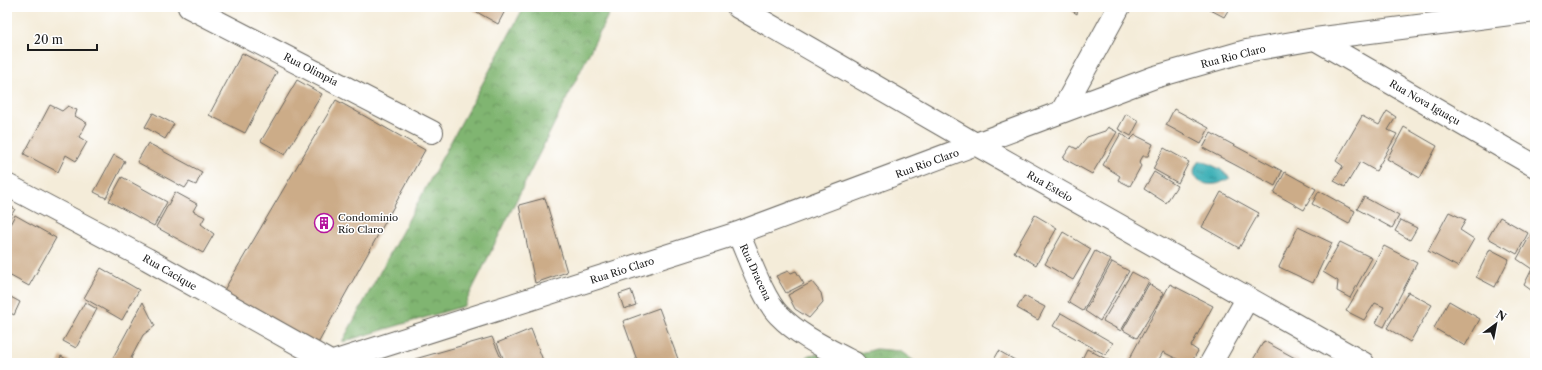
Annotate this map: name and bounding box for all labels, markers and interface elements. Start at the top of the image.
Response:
scale bar [28,26,97,52]
text: 20 m [34,32,63,47]
street label: Rua Rio Claro [1199,42,1267,71]
street label: Rua Olimpia [281,50,341,89]
street label: Rua Nova Iguaçu [1387,77,1463,128]
street label: Rua Rio Claro [894,146,961,181]
street label: Rua Esteio [1025,168,1075,205]
place label: Condomínio Río Claro [338,211,398,236]
building icon: Condomínio Río Claro [313,212,335,234]
street label: Rua Dracena [737,242,775,303]
street label: Rua Cacique [140,252,199,293]
street label: Rua Rio Claro [588,254,656,287]
north arrow [1476,304,1516,344]
text: N [1494,307,1509,324]

